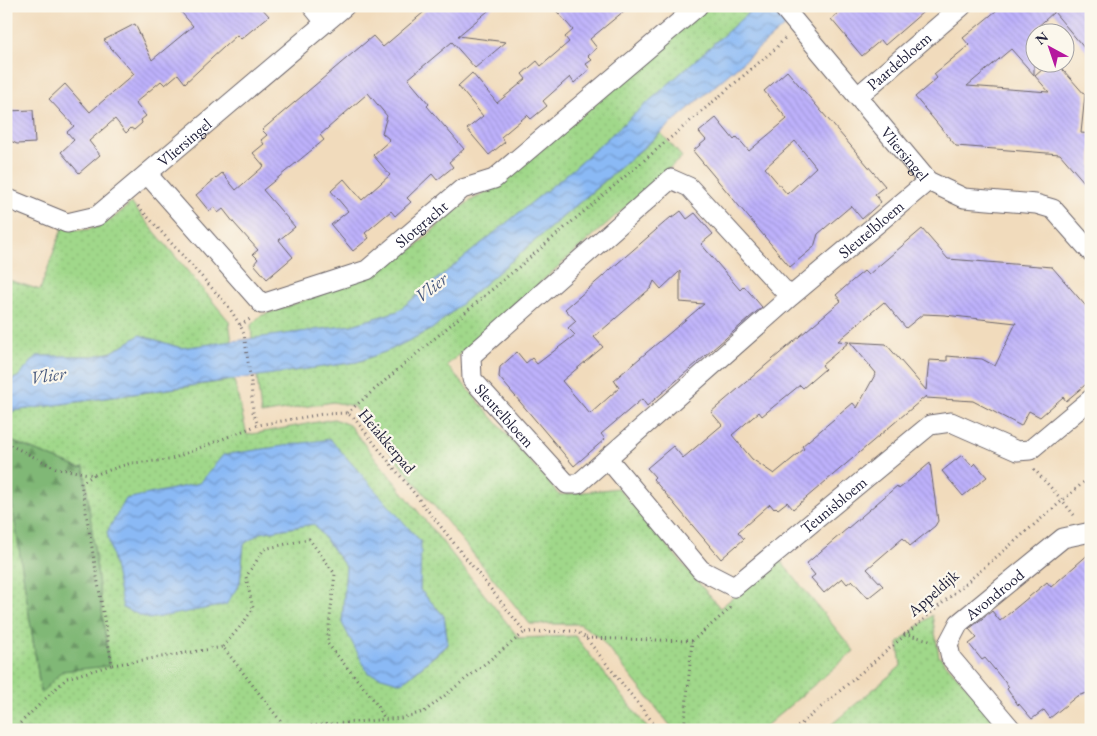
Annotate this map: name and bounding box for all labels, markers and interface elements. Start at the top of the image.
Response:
north arrow [1024,22,1074,72]
street label: Paardebloem [862,27,936,94]
text: N [1032,27,1052,49]
street label: Vliersingel [153,113,216,171]
street label: Vliersingel [876,122,934,185]
street label: Sleutelbloem [834,195,908,263]
street label: Slotgracht [390,196,452,252]
water label: Vlier [410,266,453,307]
water label: Vlier [29,361,68,389]
street label: Sleutelbloem [470,379,540,452]
street label: Heiakkerpad [354,404,421,479]
street label: Teunisbloem [796,471,871,538]
street label: Avondrood [960,563,1029,625]
street label: Appeldijk [902,565,963,622]

